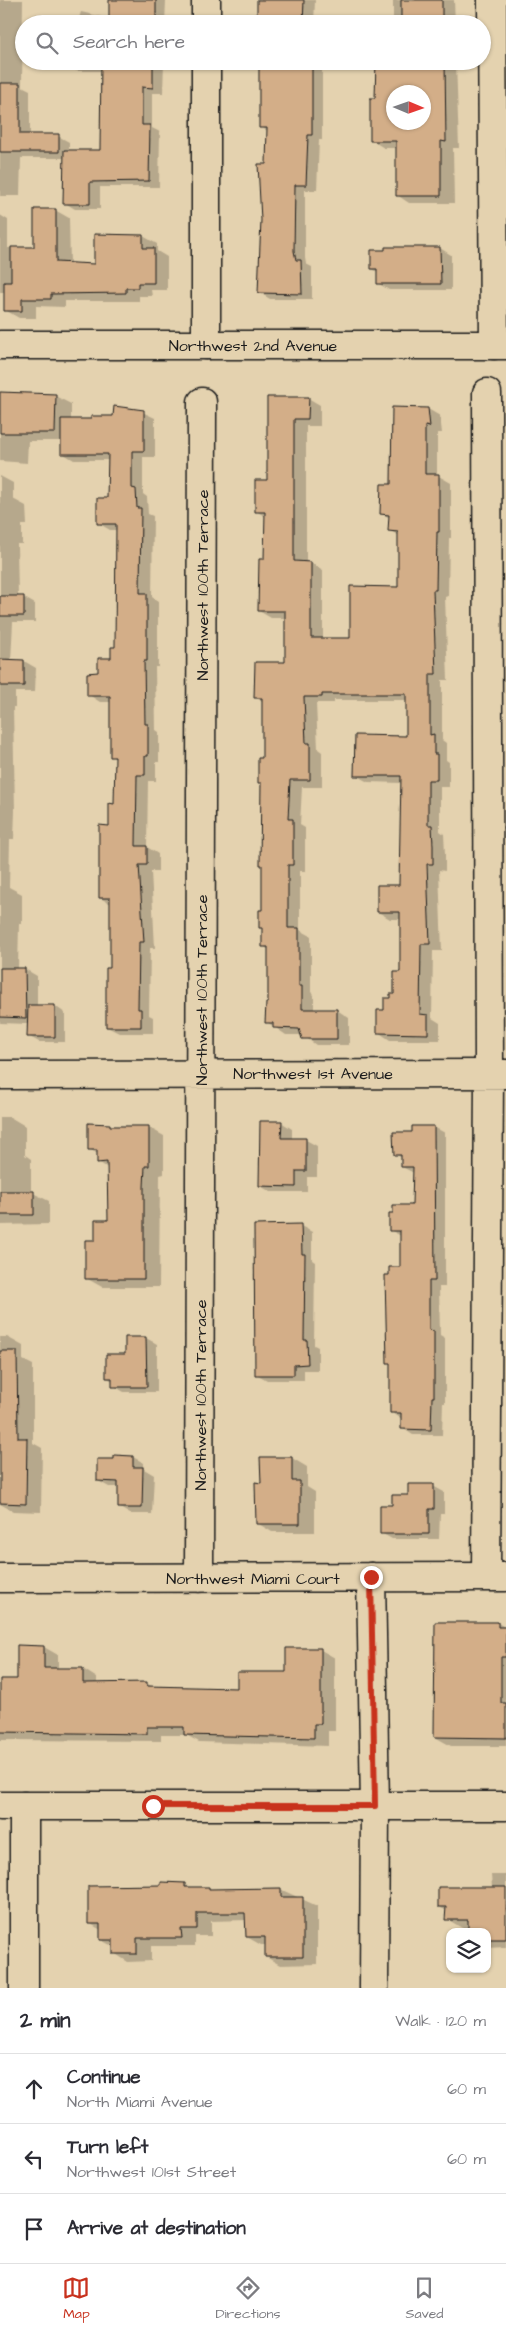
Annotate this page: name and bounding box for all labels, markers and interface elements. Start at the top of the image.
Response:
search box [15,15,491,70]
icon: search [33,29,61,57]
text: Search here [73,29,185,56]
north arrow [386,85,431,130]
street label: Northwest 2nd Avenue [169,335,338,357]
street label: Northwest 100th Terrace [192,489,214,680]
street label: Northwest 100th Terrace [191,894,213,1085]
street label: Northwest 1st Avenue [233,1063,393,1085]
street label: Northwest 100th Terrace [190,1299,212,1490]
route end [360,1566,383,1589]
street label: Northwest Miami Court [166,1568,340,1590]
route start [142,1795,165,1818]
map controls [446,1928,491,1973]
button: layers [446,1928,491,1973]
text: 2 min [20,2006,70,2035]
text: Walk · 120 m [395,2010,486,2032]
text: Continue [67,2064,141,2091]
icon: ahead [20,2075,48,2103]
text: 60 m [447,2078,486,2100]
text: North Miami Avenue [67,2091,213,2113]
text: Turn left [67,2134,148,2161]
icon: left [20,2145,48,2173]
text: 60 m [447,2148,486,2170]
text: Northwest 101st Street [67,2161,236,2183]
icon: arrive [20,2215,48,2243]
text: Arrive at destination [67,2215,246,2242]
tab: Map [62,2274,90,2324]
tab: Directions [215,2274,280,2324]
tab: Saved [405,2274,444,2324]

